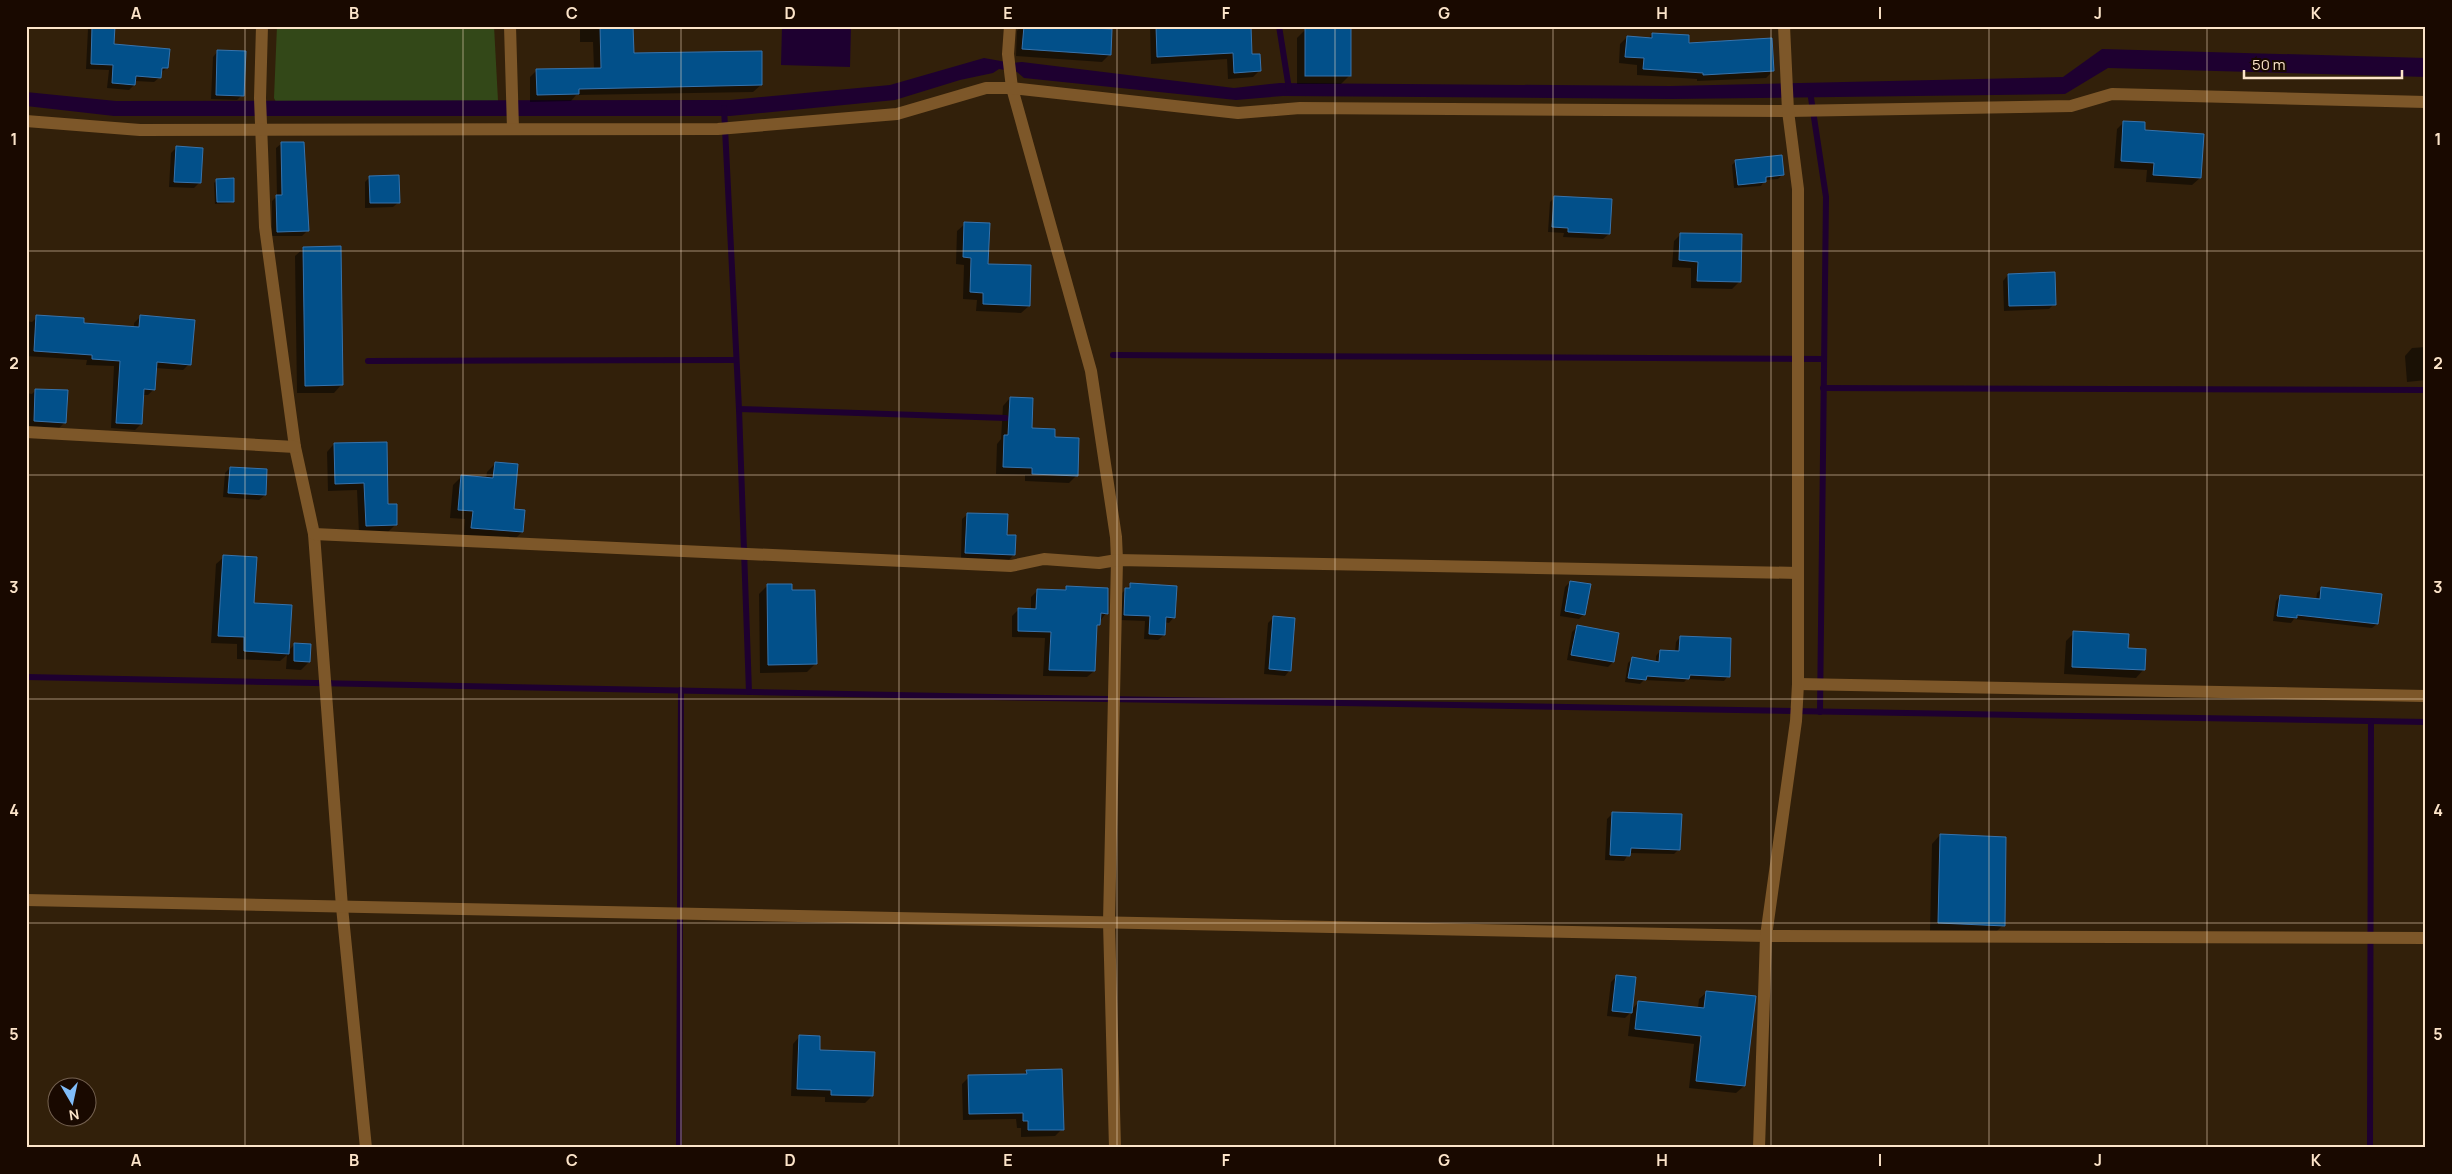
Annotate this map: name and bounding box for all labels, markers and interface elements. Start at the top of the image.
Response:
text: A [131,2,142,24]
text: B [349,2,359,24]
text: C [566,2,578,24]
text: D [784,2,796,24]
text: E [1003,2,1013,24]
text: F [1222,2,1231,24]
text: G [1438,2,1450,24]
text: H [1656,2,1668,24]
text: I [1878,2,1882,24]
text: J [2094,2,2102,24]
text: K [2311,2,2322,24]
scale bar [2244,48,2402,80]
text: 50 m [2252,54,2286,75]
text: 1 [10,128,18,150]
text: 1 [2434,128,2442,150]
text: 2 [9,352,19,374]
text: 2 [2433,352,2443,374]
text: 3 [9,576,19,598]
text: 3 [2433,576,2443,598]
text: 4 [9,799,19,821]
text: 4 [2433,799,2443,821]
text: 5 [9,1023,19,1045]
text: 5 [2433,1023,2443,1045]
north arrow [48,1076,98,1126]
text: N [68,1105,81,1126]
text: A [131,1149,142,1171]
text: B [349,1149,359,1171]
text: C [566,1149,578,1171]
text: D [784,1149,796,1171]
text: E [1003,1149,1013,1171]
text: F [1222,1149,1231,1171]
text: G [1438,1149,1450,1171]
text: H [1656,1149,1668,1171]
text: I [1878,1149,1882,1171]
text: J [2094,1149,2102,1171]
text: K [2311,1149,2322,1171]

